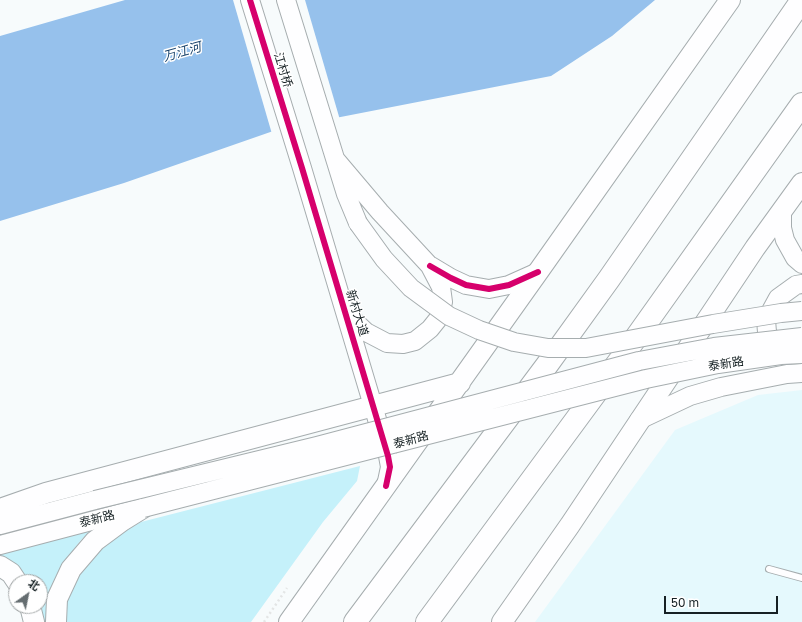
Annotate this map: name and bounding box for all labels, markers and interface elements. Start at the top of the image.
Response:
water label: 万江河 [161,39,203,65]
street label: 江村桥 [271,51,295,89]
street label: 新村大道 [343,288,371,338]
street label: 泰新路 [707,354,745,374]
street label: 泰新路 [392,428,430,452]
street label: 泰新路 [78,508,116,530]
north arrow [8,574,48,614]
text: 北 [26,576,42,593]
scale bar [666,588,780,614]
text: 50 m [671,595,699,610]

